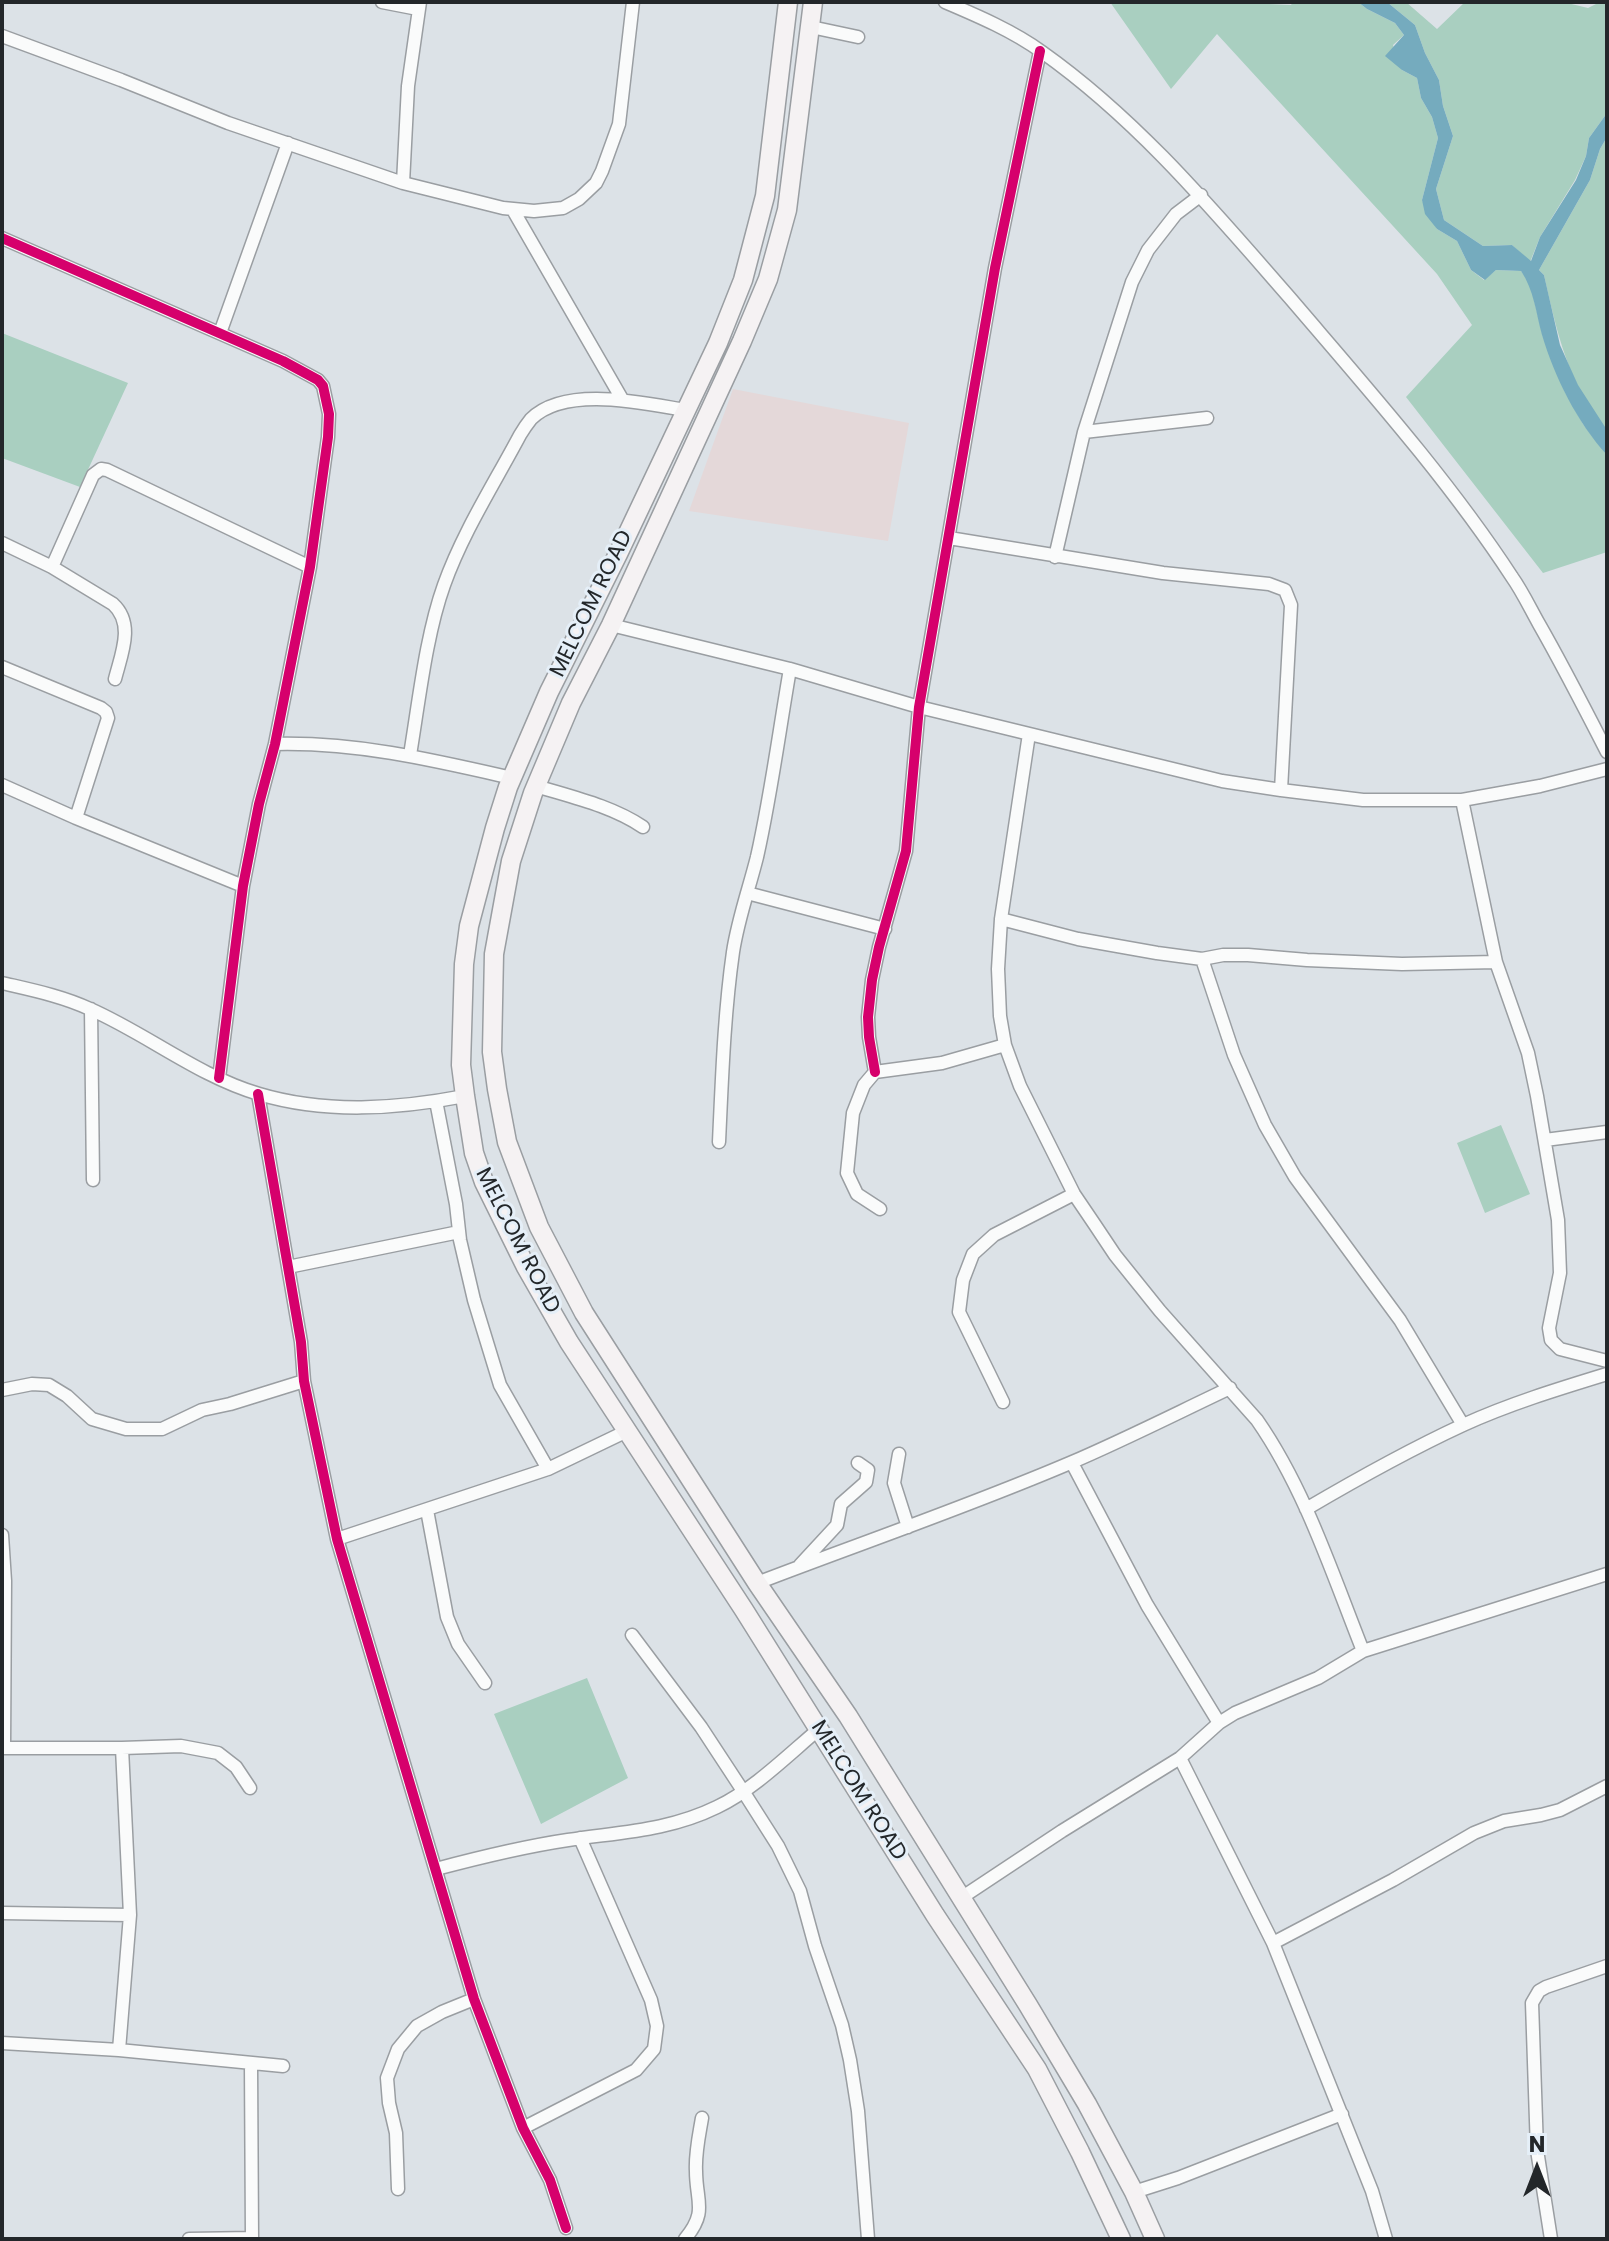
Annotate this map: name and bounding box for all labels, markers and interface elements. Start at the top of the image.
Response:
street label: MELCOM ROAD [545,526,639,682]
street label: MELCOM ROAD [469,1164,565,1318]
street label: MELCOM ROAD [804,1716,912,1866]
north arrow [1497,2129,1577,2209]
text: N [1529,2129,1545,2160]

